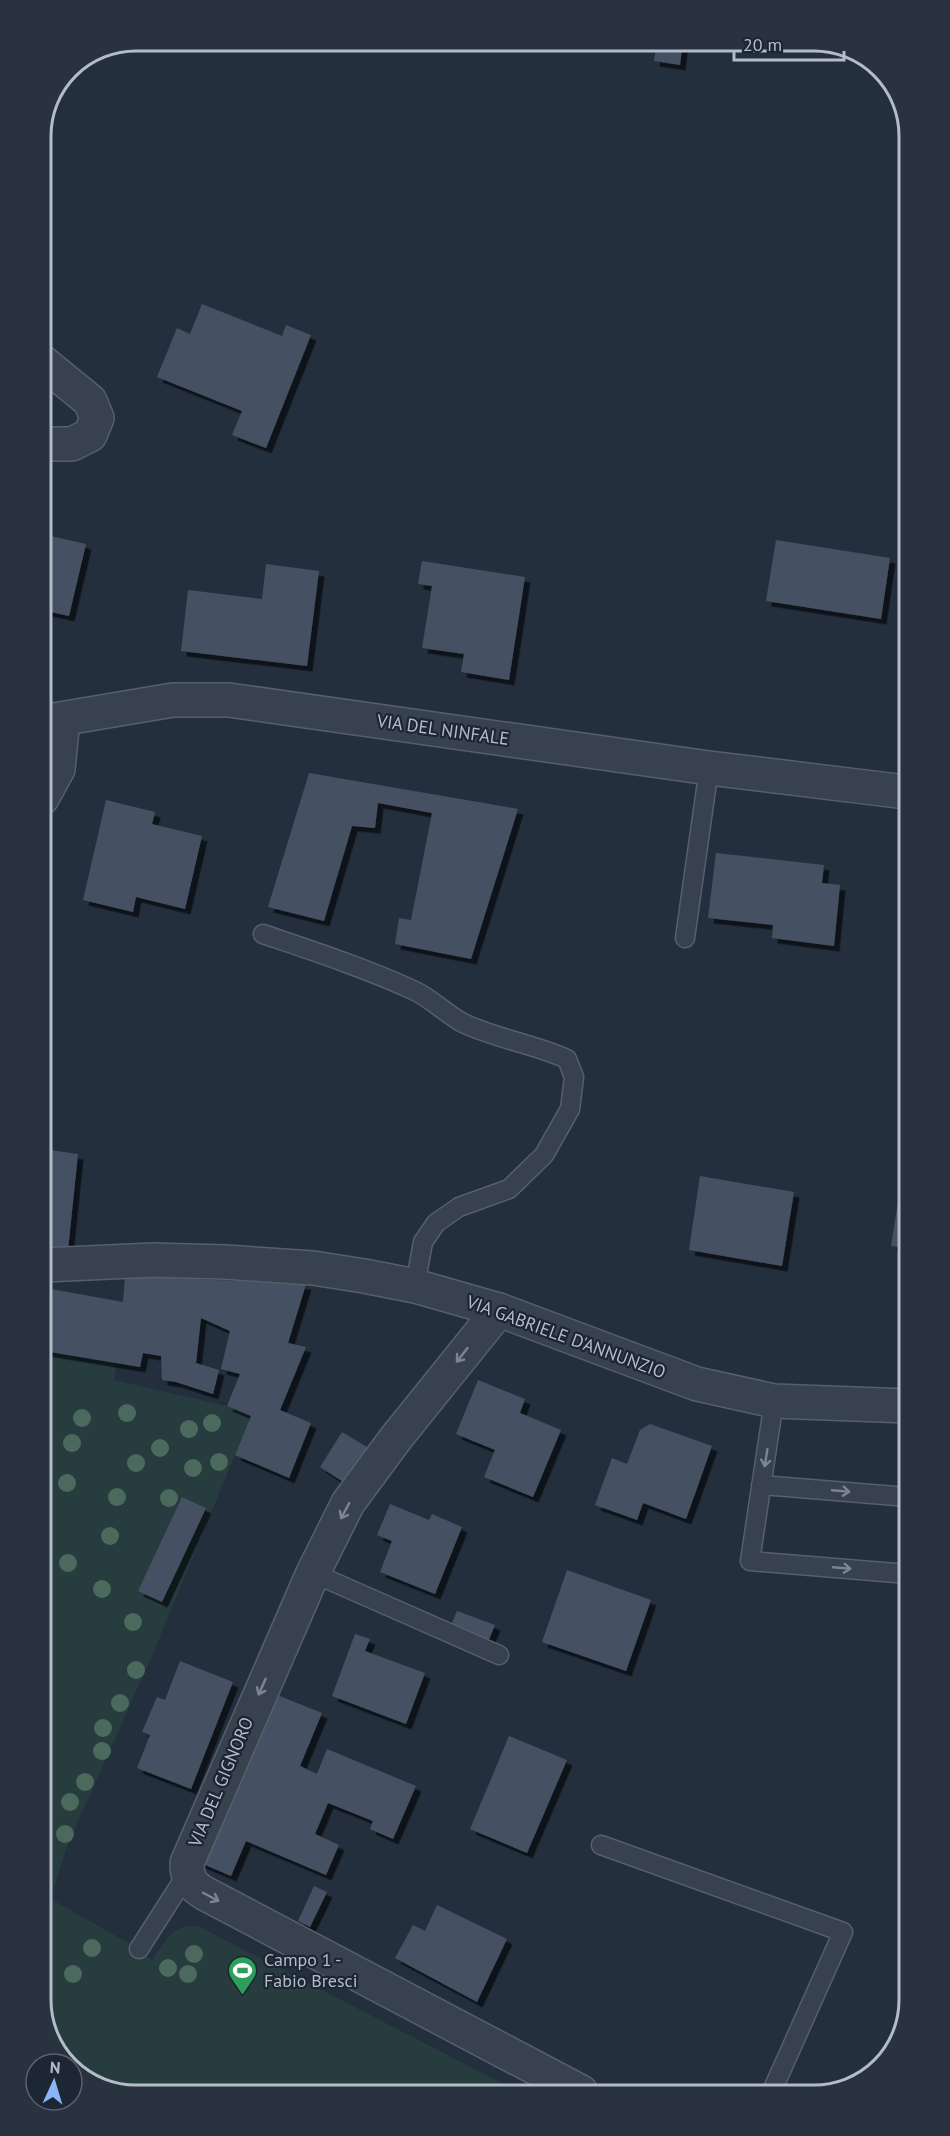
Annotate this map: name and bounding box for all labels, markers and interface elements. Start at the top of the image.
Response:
scale bar [734,24,844,62]
text: 20 m [743,33,782,56]
street label: VIA DEL NINFALE [375,709,511,750]
street label: VIA GABRIELE D'ANNUNZIO [463,1289,669,1383]
one-way arrow [456,1347,469,1363]
one-way arrow [760,1448,771,1468]
one-way arrow [830,1486,850,1497]
one-way arrow [339,1501,350,1519]
one-way arrow [831,1563,851,1574]
one-way arrow [256,1678,268,1696]
street label: VIA DEL GIGNORO [182,1713,258,1851]
one-way arrow [202,1892,220,1903]
place label: Campo 1 - Fabio Bresci [264,1948,358,1992]
sports icon: Campo 1 - Fabio Bresci [227,1954,259,1996]
north arrow [24,2052,84,2112]
text: N [49,2057,61,2077]

